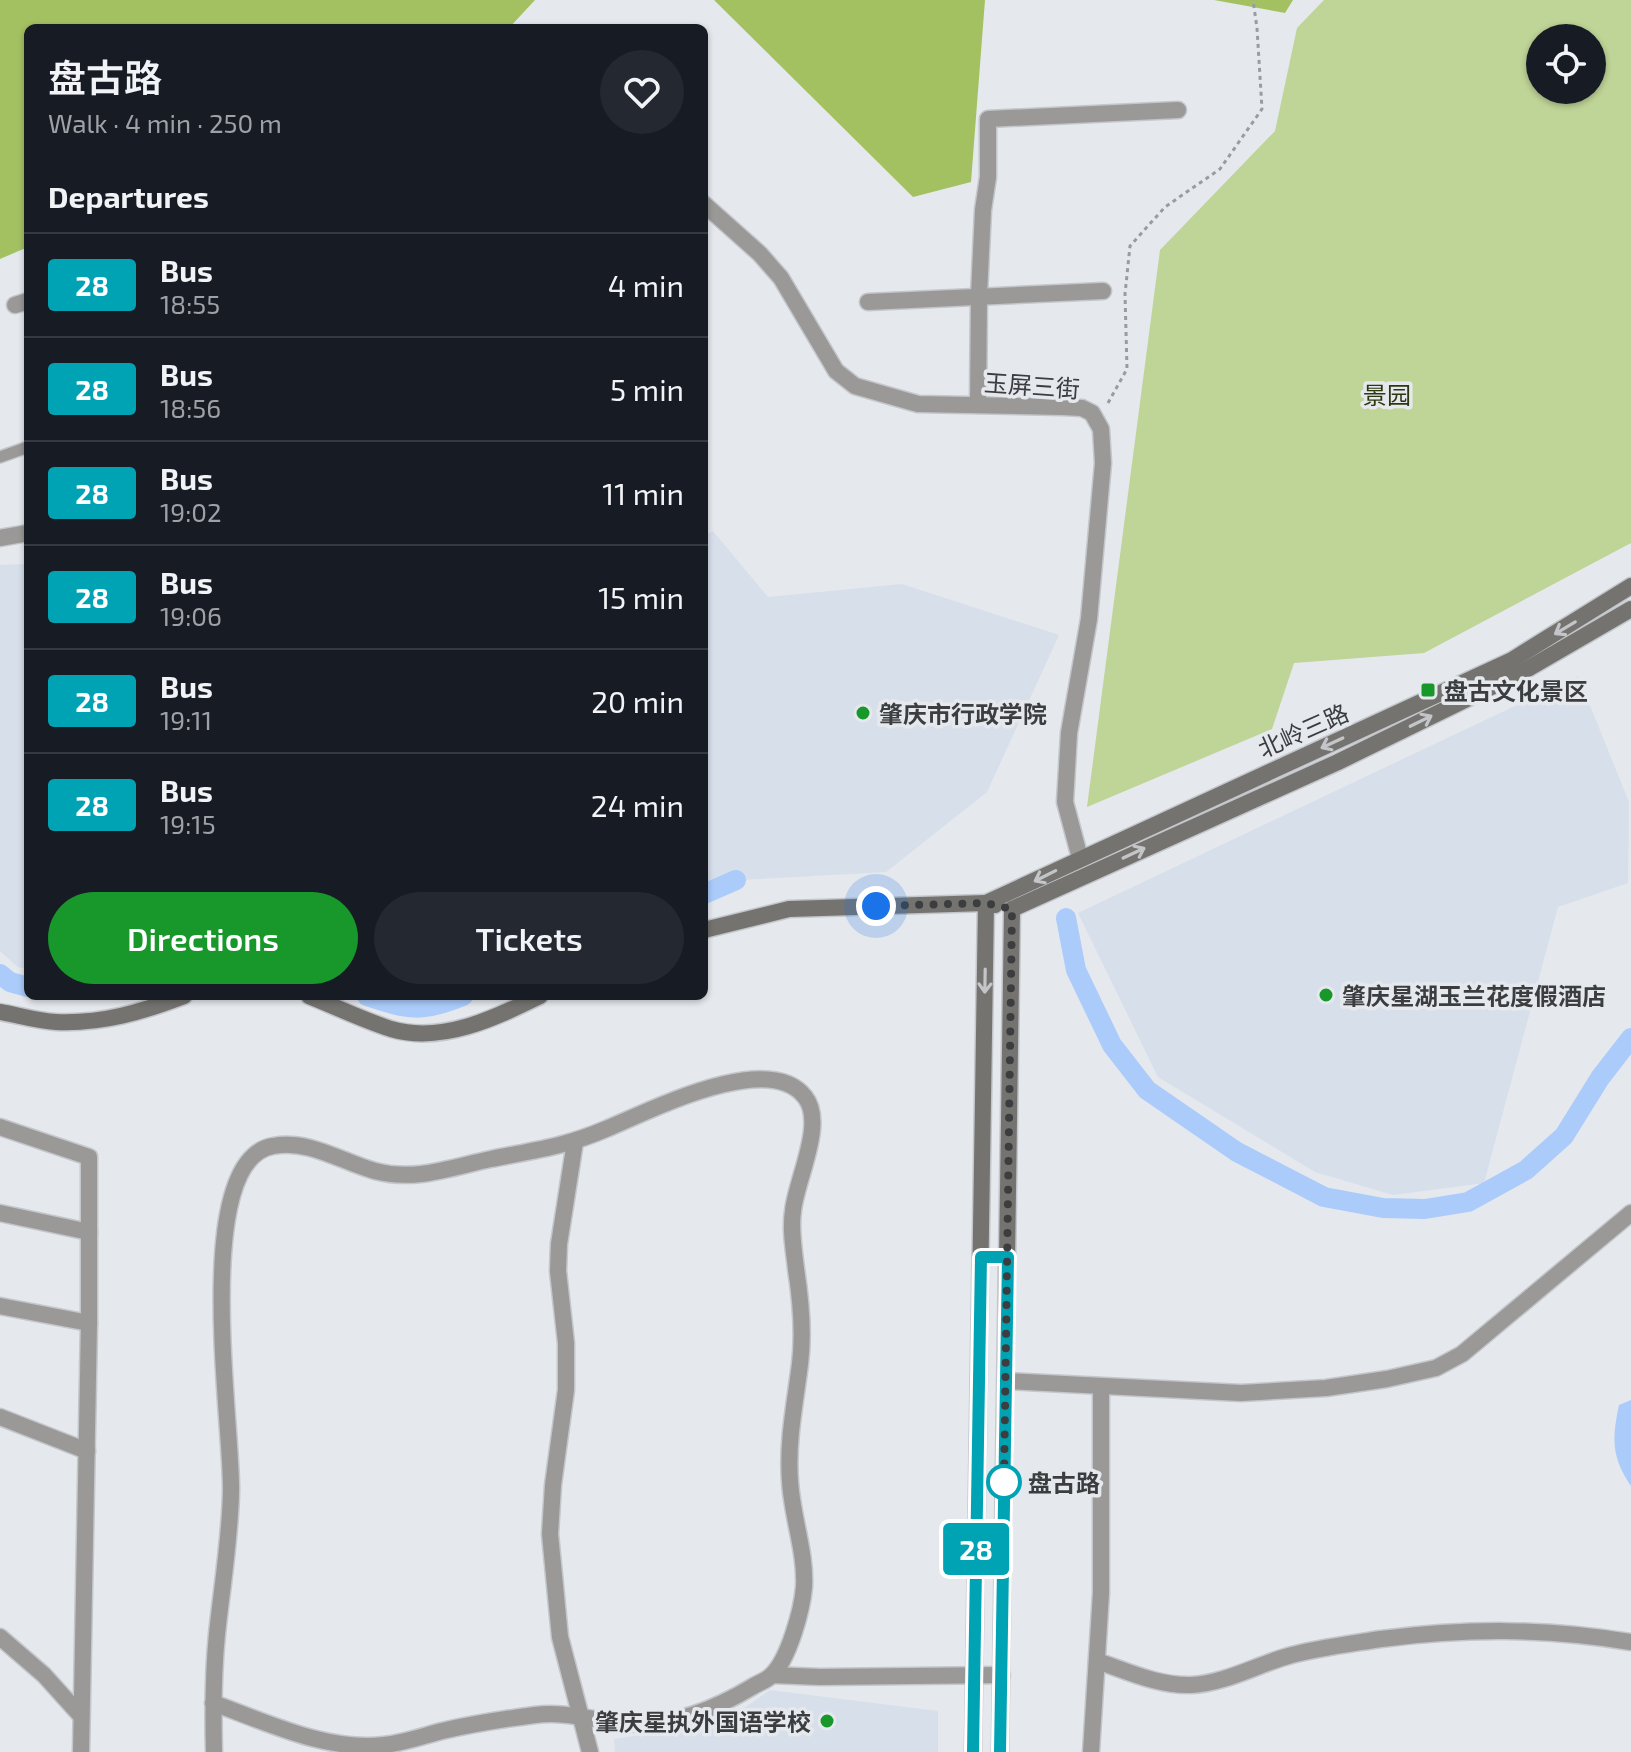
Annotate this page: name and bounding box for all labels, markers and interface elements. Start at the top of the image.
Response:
map controls [1526,24,1606,104]
button: locate [1526,24,1606,104]
button: heart [600,50,684,134]
text: 盘古路 [48,54,162,100]
text: Walk · 4 min · 250 m [48,107,282,138]
text: Departures [48,178,209,214]
text: Bus [160,252,213,288]
text: 4 min [608,267,684,303]
text: 28 [75,268,109,302]
text: 18:55 [160,288,220,319]
text: Bus [160,356,213,392]
street label: 玉屏三街 [983,367,1081,403]
text: 5 min [610,371,684,407]
text: 28 [75,372,109,406]
park label: 景园 [1363,380,1411,409]
text: 18:56 [160,392,221,423]
text: Bus [160,460,213,496]
text: 11 min [602,475,684,511]
text: 28 [75,476,109,510]
text: 19:02 [160,496,222,527]
text: Bus [160,564,213,600]
text: 15 min [598,579,684,615]
text: 28 [75,580,109,614]
text: 19:06 [160,600,222,631]
one-way arrow [1554,620,1577,636]
text: Bus [160,668,213,704]
place label: 盘古文化景区 [1444,676,1588,705]
marker: 盘古文化景区 [1419,681,1437,699]
text: 20 min [591,683,684,719]
text: 28 [75,684,109,718]
street label: 北岭三路 [1253,697,1353,763]
place label: 肇庆市行政学院 [879,699,1047,728]
text: 19:11 [160,704,212,735]
marker: 肇庆市行政学院 [854,704,872,722]
one-way arrow [1409,713,1433,728]
one-way arrow [1320,736,1344,751]
text: Bus [160,772,213,808]
text: 24 min [591,787,684,823]
text: 28 [75,788,109,822]
text: 19:15 [160,808,216,839]
one-way arrow [1122,845,1146,860]
one-way arrow [1034,868,1058,884]
your location [856,886,896,926]
button: Directions [48,892,358,984]
button: Tickets [374,892,684,984]
one-way arrow [977,967,993,994]
place label: 肇庆星湖玉兰花度假酒店 [1342,981,1606,1010]
marker: 肇庆星湖玉兰花度假酒店 [1317,986,1335,1004]
marker: 盘古路 [987,1465,1021,1499]
place label: 盘古路 [1028,1468,1100,1497]
line badge: 28 [940,1523,1012,1575]
text: 28 [959,1532,993,1566]
place label: 肇庆星执外国语学校 [595,1707,811,1736]
marker: 肇庆星执外国语学校 [818,1712,836,1730]

